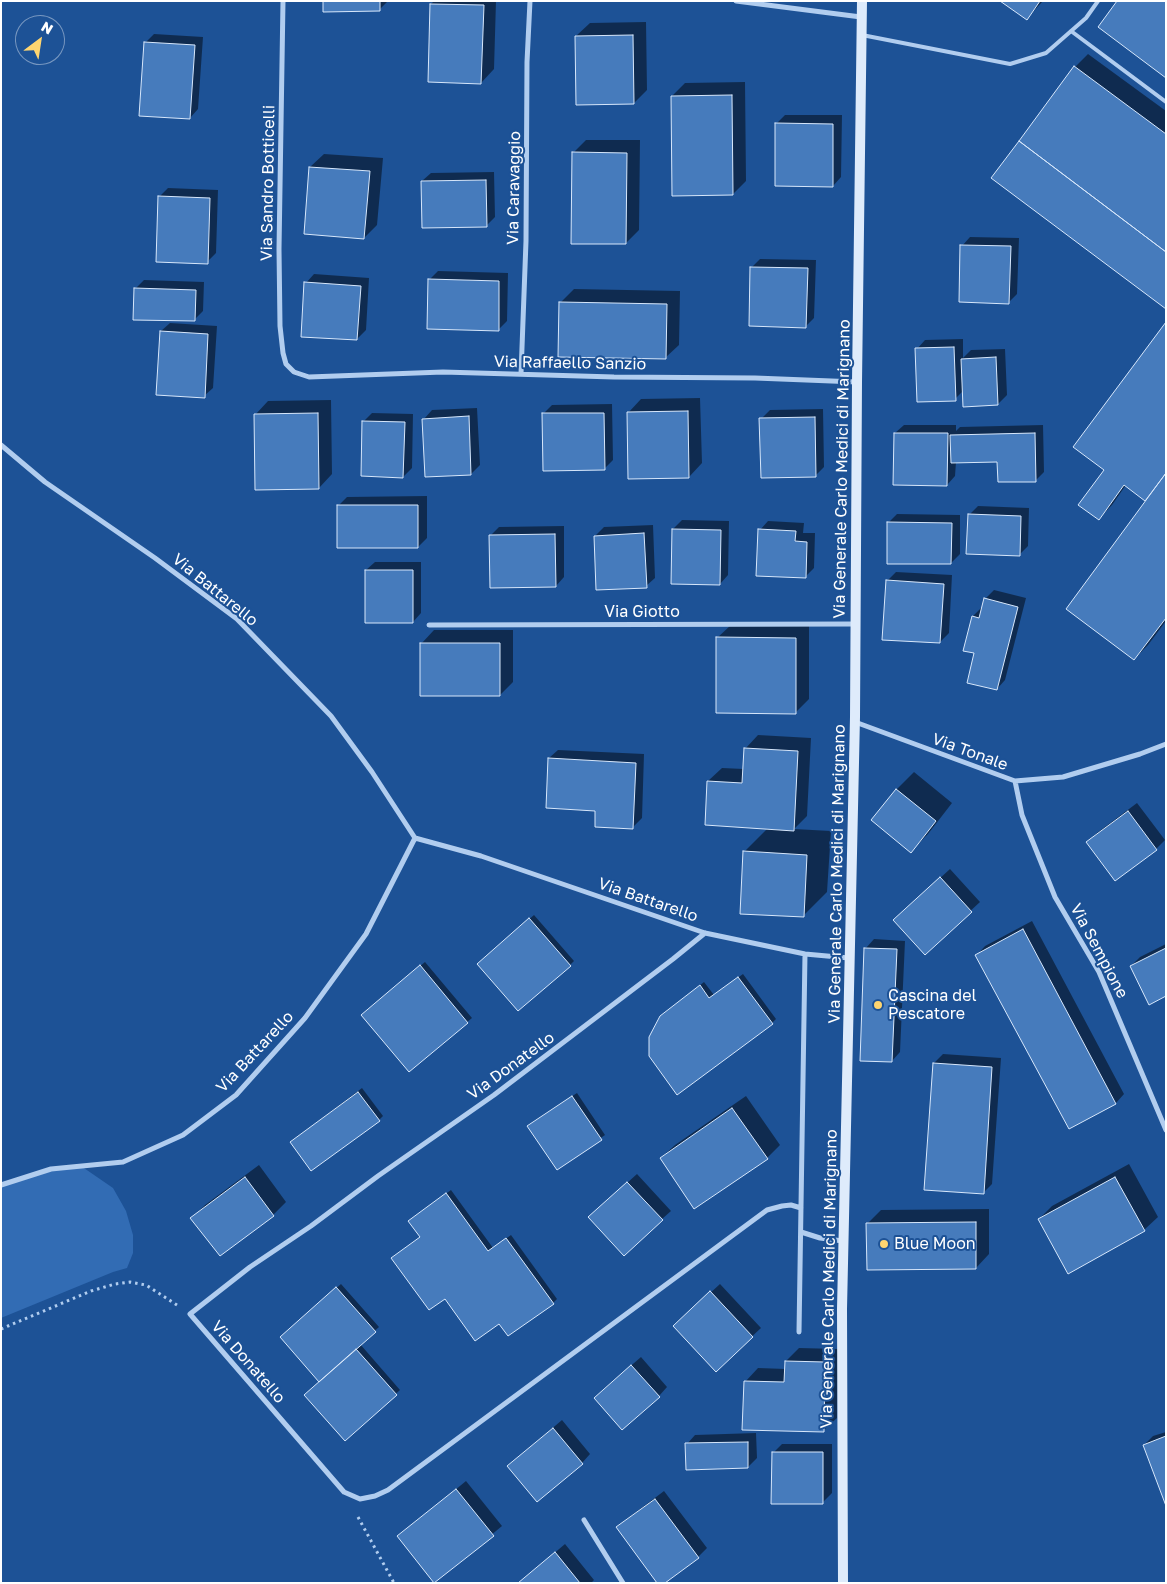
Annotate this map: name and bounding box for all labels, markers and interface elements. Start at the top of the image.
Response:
north arrow [15,15,65,65]
text: N [39,18,56,38]
street label: Via Sandro Botticelli [257,105,279,261]
street label: Via Caravaggio [503,131,525,245]
street label: Via Generale Carlo Medici di Marignano [830,319,854,619]
street label: Via Raffaello Sanzio [494,352,646,374]
street label: Via Battarello [168,550,262,630]
street label: Via Giotto [604,602,680,622]
street label: Via Generale Carlo Medici di Marignano [825,724,849,1024]
street label: Via Tonale [929,729,1011,775]
street label: Via Battarello [596,874,700,926]
street label: Via Sempione [1066,900,1132,1002]
place label: Cascina del Pescatore [888,986,977,1024]
marker: Cascina del Pescatore [872,999,884,1011]
street label: Via Battarello [212,1007,298,1097]
street label: Via Donatello [464,1028,558,1104]
street label: Via Generale Carlo Medici di Marignano [817,1129,841,1429]
place label: Blue Moon [894,1234,976,1254]
marker: Blue Moon [878,1238,890,1250]
street label: Via Donatello [207,1317,289,1407]

